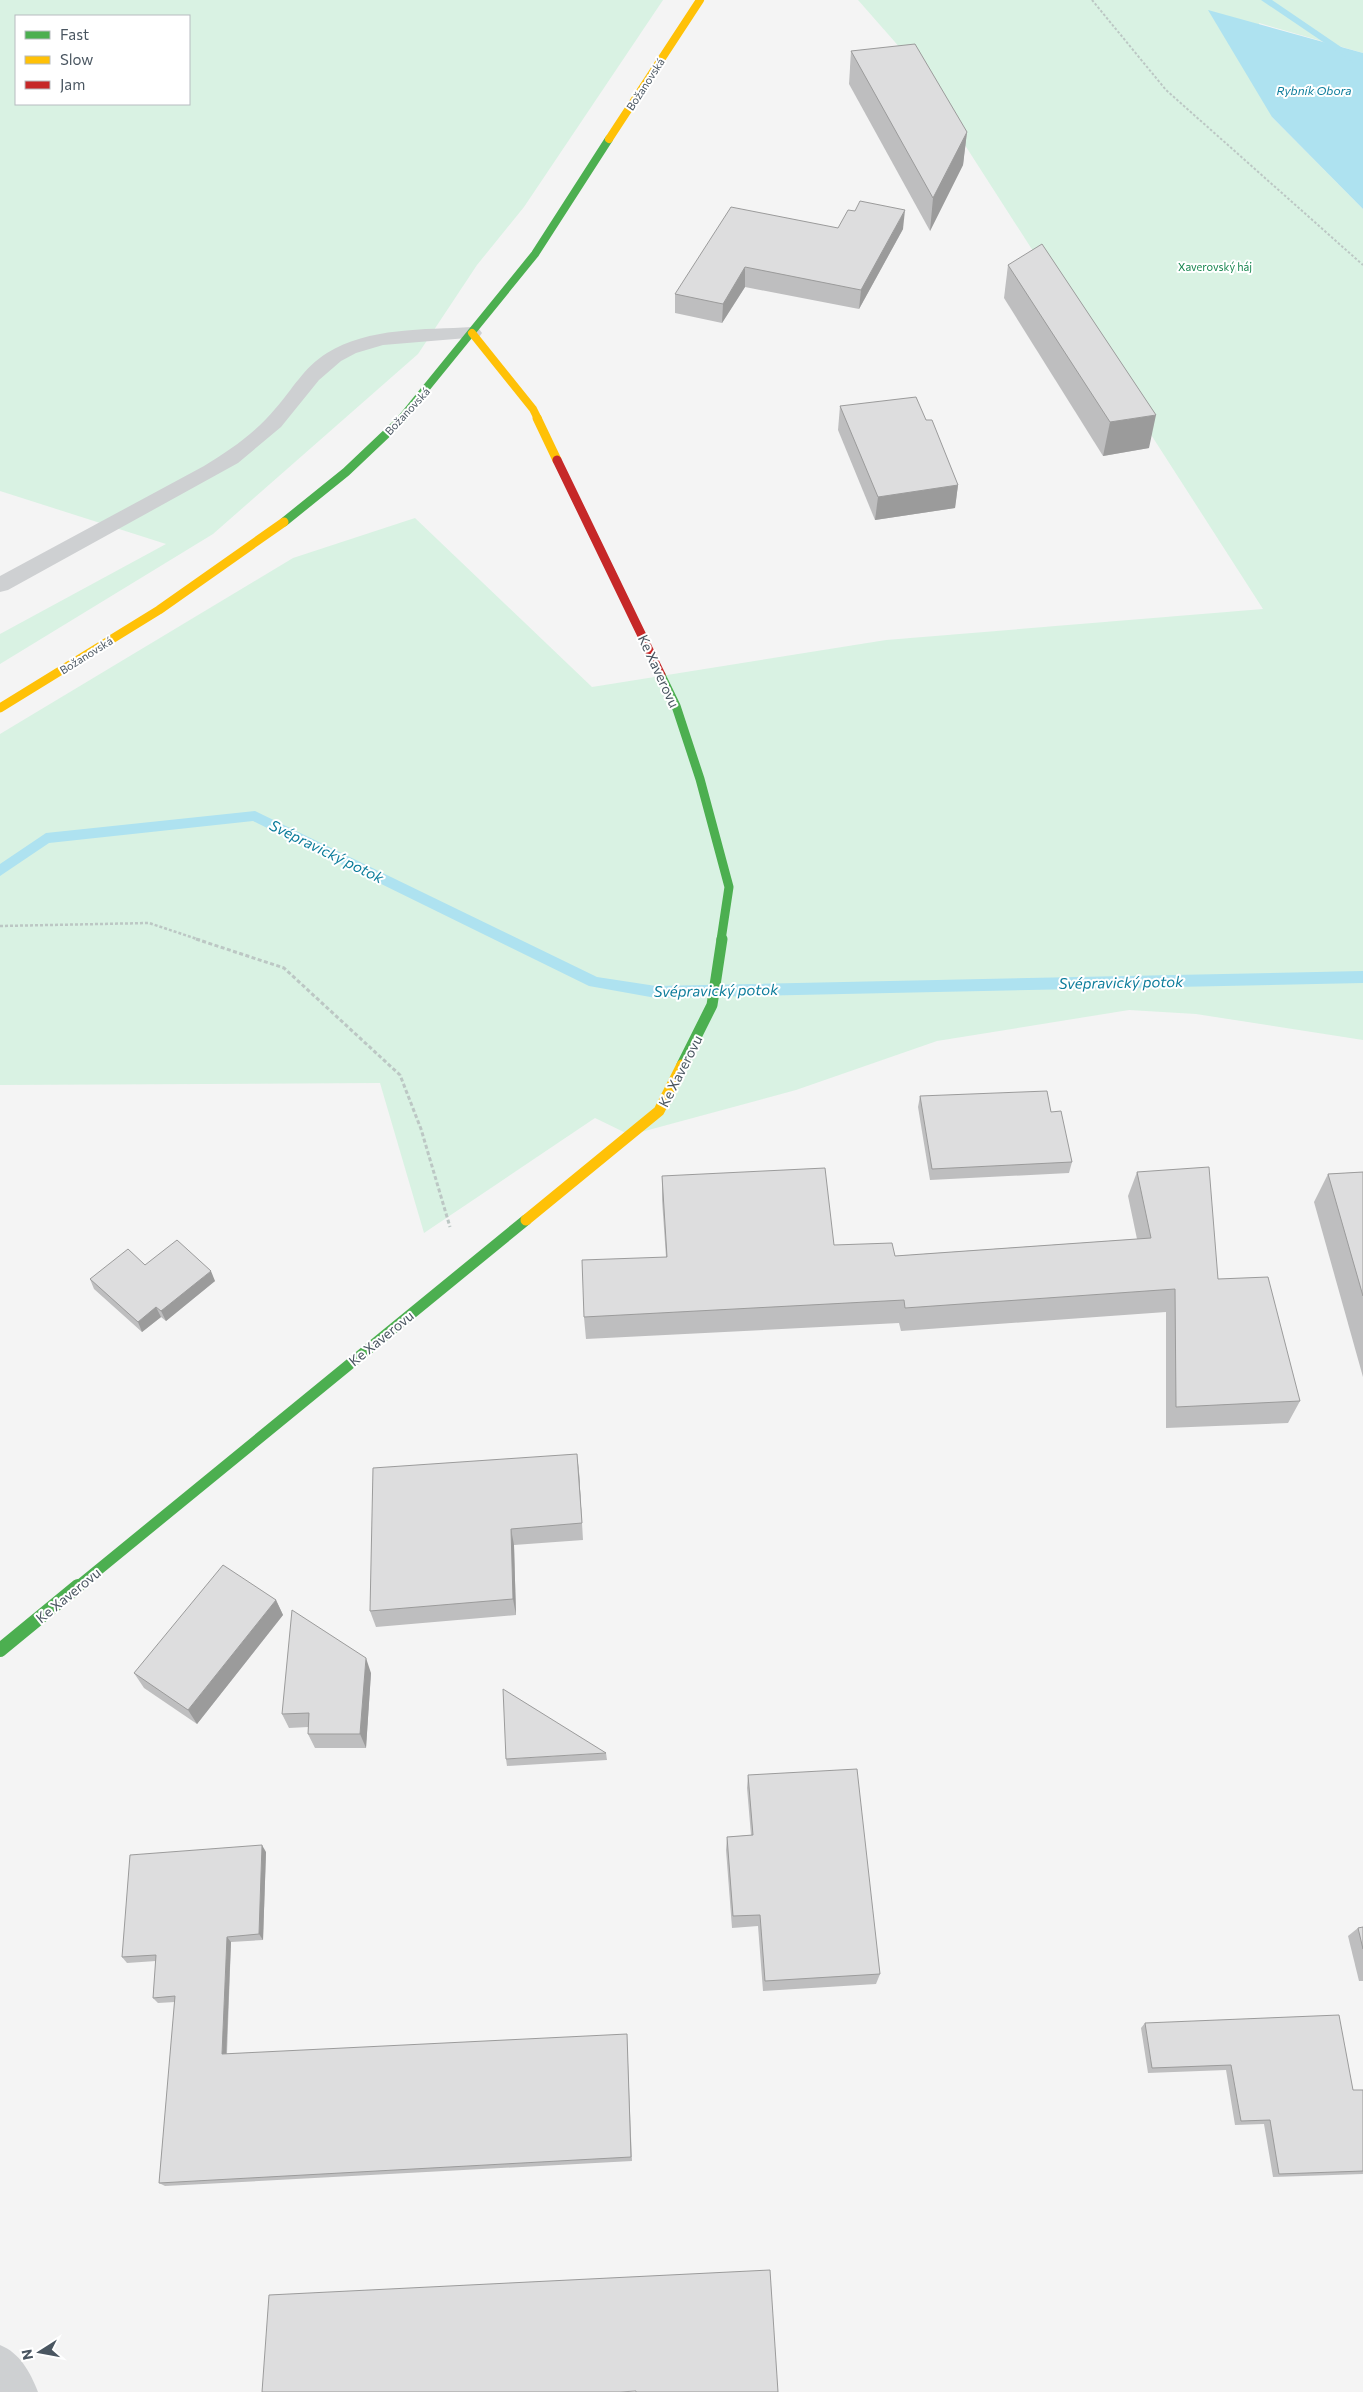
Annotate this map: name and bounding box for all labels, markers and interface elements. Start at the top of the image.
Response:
legend [15,15,190,105]
text: Fast [60,25,89,43]
text: Slow [60,50,93,68]
street label: Božanovská [623,55,667,113]
text: Jam [60,75,85,93]
water label: Rybník Obora [1276,83,1352,97]
park label: Xaverovský háj [1178,260,1252,273]
street label: Božanovská [382,385,432,437]
street label: Ke Xaverovu [635,632,683,710]
street label: Božanovská [57,634,115,676]
water label: Svépravický potok [267,816,388,887]
water label: Svépravický potok [1059,972,1184,992]
water label: Svépravický potok [654,980,779,1000]
street label: Ke Xaverovu [655,1032,705,1110]
street label: Ke Xaverovu [345,1307,417,1369]
street label: Ke Xaverovu [32,1564,104,1626]
north arrow [15,2327,65,2377]
text: N [17,2348,36,2361]

